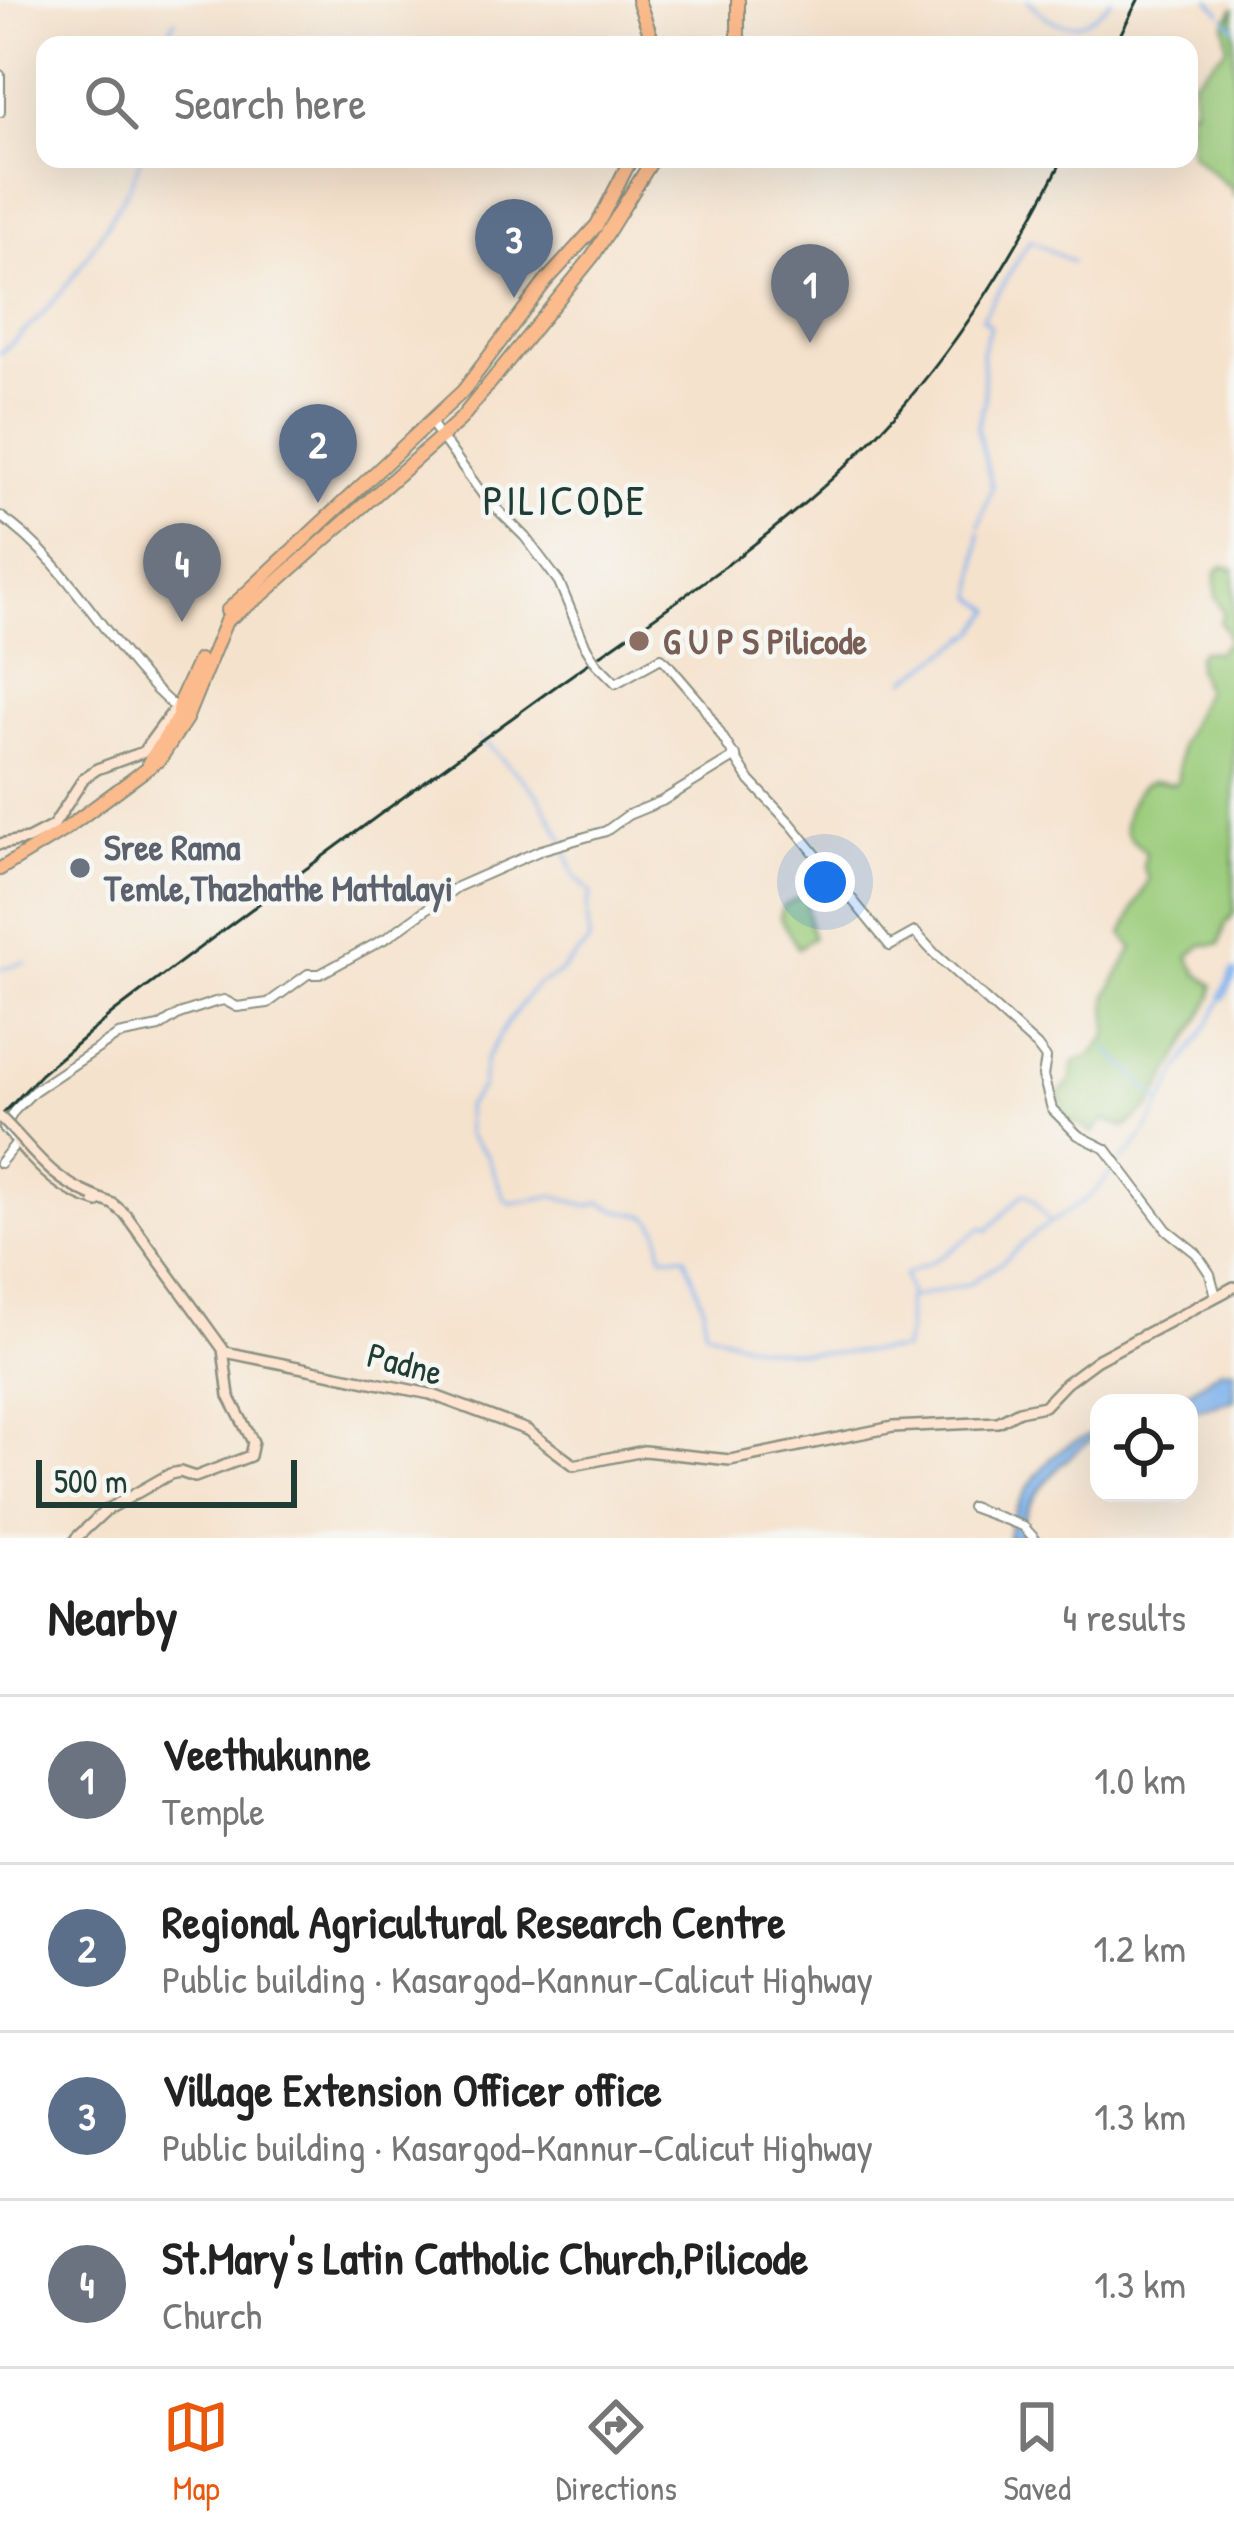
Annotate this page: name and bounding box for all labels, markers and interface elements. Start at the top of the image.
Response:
search box [36,36,1198,168]
icon: search [78,69,144,135]
text: Search here [174,72,366,133]
pin: 3 [475,199,553,298]
pin: 1 [771,244,849,343]
pin: 2 [279,404,357,503]
district label: PILICODE [483,471,647,528]
pin: 4 [143,523,221,622]
place label: G U P S Pilicode [663,616,868,665]
marker: G U P S Pilicode [626,628,652,654]
place label: Sree Rama Temle,Thazhathe Mattalayi [103,822,453,913]
your location [795,852,855,912]
marker: Sree Rama Temle,Thazhathe Mattalayi [67,855,93,881]
street label: Padne [362,1329,448,1396]
map controls [1090,1394,1198,1502]
button: locate [1090,1394,1198,1502]
scale bar [36,1454,297,1507]
text: 500 m [54,1459,128,1503]
text: Nearby [48,1582,178,1651]
text: 4 results [1062,1590,1186,1643]
text: Veethukunne [162,1723,371,1784]
text: 1 [80,1753,94,1806]
text: 1.0 km [1094,1753,1186,1806]
text: Temple [162,1784,265,1837]
text: Regional Agricultural Research Centre [162,1891,785,1952]
text: 2 [78,1921,96,1974]
text: 1.2 km [1094,1921,1186,1974]
text: Public building · Kasargod-Kannur-Calicut Highway [162,1952,873,2005]
text: Village Extension Officer office [162,2059,662,2120]
text: 3 [78,2089,96,2142]
text: 1.3 km [1094,2089,1186,2142]
text: Public building · Kasargod-Kannur-Calicut Highway [162,2120,873,2173]
text: St.Mary's Latin Catholic Church,Pilicode [162,2227,808,2288]
text: 4 [80,2257,94,2310]
text: 1.3 km [1094,2257,1186,2310]
text: Church [162,2288,262,2341]
tab: Map [163,2394,229,2510]
tab: Directions [556,2394,677,2510]
tab: Saved [1003,2394,1071,2510]

